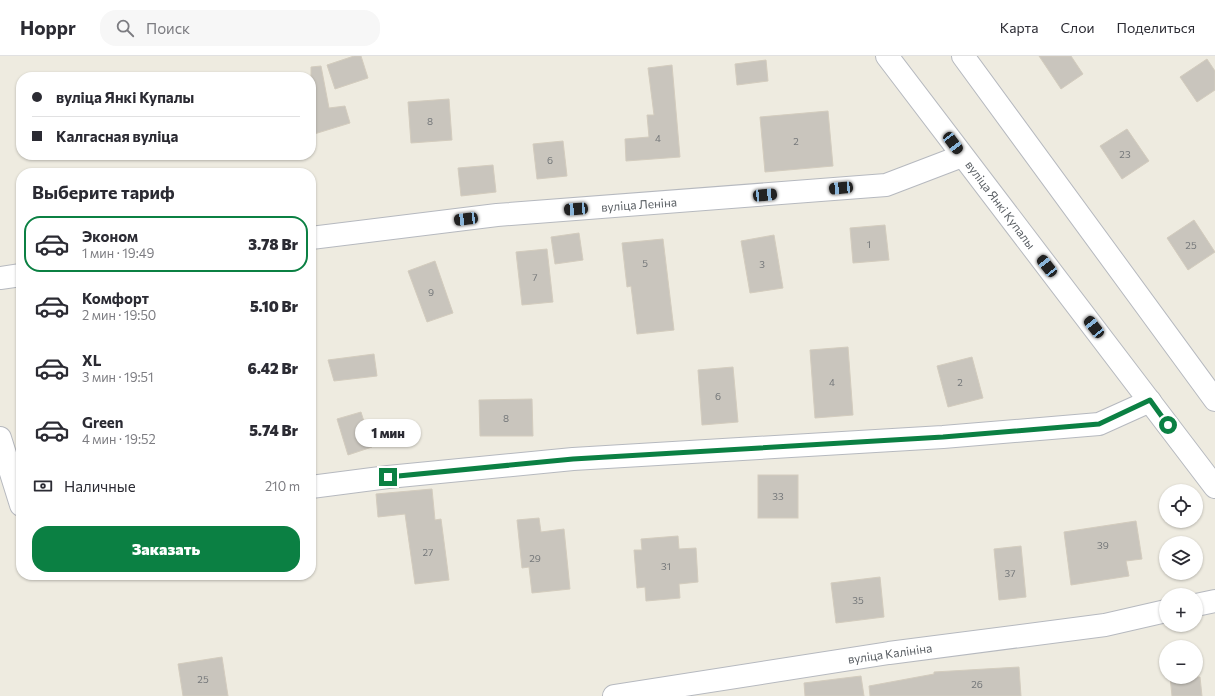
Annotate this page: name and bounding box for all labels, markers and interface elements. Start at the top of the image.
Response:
search box [100,10,380,46]
text: Hoppr [20,16,76,39]
icon: search [114,17,136,39]
text: Поиск [146,19,190,37]
text: Карта [1000,19,1038,36]
text: Слои [1060,19,1095,36]
text: Поделиться [1117,19,1195,36]
text: вуліца Янкі Купалы [56,88,194,106]
house number: 8 [427,115,433,127]
text: Калгасная вуліца [56,127,178,145]
car [941,130,965,156]
house number: 4 [655,132,661,144]
house number: 2 [793,135,799,147]
house number: 23 [1119,148,1131,160]
house number: 6 [547,154,553,166]
street label: вуліца Янкі Купалы [963,158,1039,251]
text: Выберите тариф [32,181,175,203]
car [829,181,853,195]
car [753,188,777,202]
street label: вуліца Леніна [601,194,677,214]
car [564,202,588,216]
car [453,212,479,226]
icon: car [34,226,70,262]
text: Эконом [82,227,138,245]
text: 3.78 Br [248,235,298,253]
house number: 1 [867,238,871,250]
house number: 25 [1185,239,1197,251]
text: 1 мин · 19:49 [82,245,154,261]
car [1035,253,1059,279]
house number: 5 [642,257,648,269]
house number: 3 [759,258,765,270]
house number: 7 [532,271,538,283]
house number: 9 [428,286,434,298]
icon: car [34,288,70,324]
text: Комфорт [82,289,149,307]
text: 5.10 Br [250,297,298,315]
text: 2 мин · 19:50 [82,307,156,323]
car [1082,314,1106,340]
icon: car [34,350,70,386]
text: XL [82,351,101,369]
text: 6.42 Br [248,359,298,377]
text: 3 мин · 19:51 [82,369,154,385]
house number: 4 [829,376,835,388]
house number: 2 [957,376,963,388]
house number: 6 [715,390,721,402]
icon: car [34,412,70,448]
house number: 8 [503,412,509,424]
text: Green [82,413,123,431]
route start [1159,416,1177,434]
callout: 1 мин [355,419,421,447]
text: 5.74 Br [249,421,298,439]
text: 1 мин [371,425,405,441]
text: 4 мин · 19:52 [82,431,156,447]
route end [379,468,397,486]
icon: cash [32,475,54,497]
text: Наличные [64,477,136,495]
text: 210 m [265,478,300,494]
map controls [1159,484,1203,684]
button: locate [1159,484,1203,528]
house number: 33 [772,490,784,502]
button: Заказать [32,526,300,572]
button: layers [1159,536,1203,580]
house number: 39 [1097,539,1109,551]
house number: 27 [423,546,433,558]
house number: 29 [529,552,541,564]
house number: 31 [661,560,671,572]
house number: 37 [1005,567,1015,579]
button: + [1159,588,1203,632]
house number: 35 [852,594,864,606]
street label: вуліца Калініна [847,640,933,666]
button: − [1159,640,1203,684]
house number: 25 [197,673,209,685]
house number: 26 [971,678,983,690]

